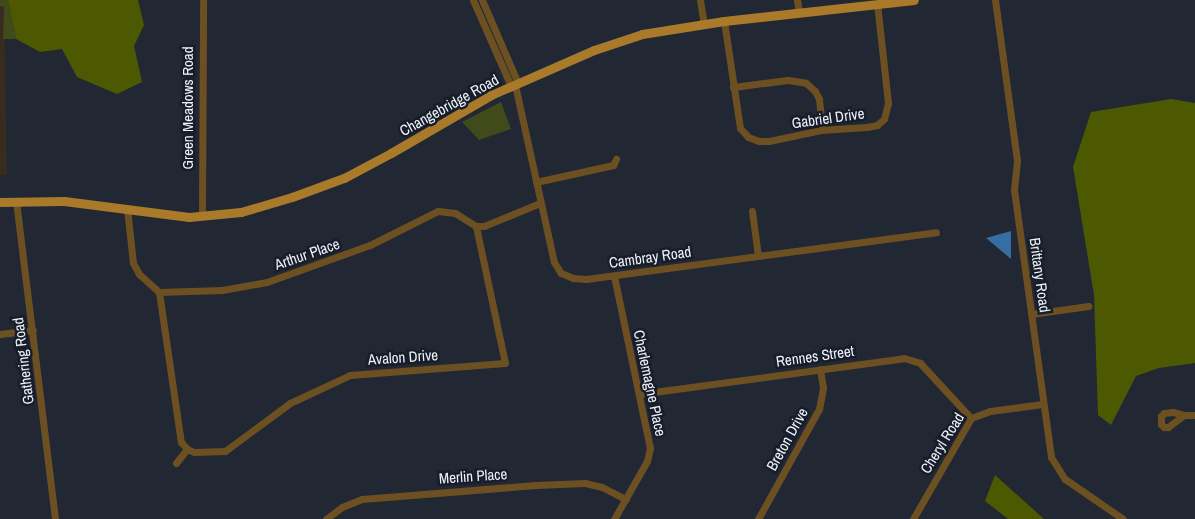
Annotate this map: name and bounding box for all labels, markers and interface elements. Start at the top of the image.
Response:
street label: Green Meadows Road [179,46,197,170]
street label: Changebridge Road [396,70,502,140]
street label: Gabriel Drive [791,104,865,132]
street label: Arthur Place [272,234,342,274]
street label: Brittany Road [1026,237,1054,313]
street label: Cambray Road [608,242,692,272]
street label: Gathering Road [9,316,37,406]
street label: Charlemagne Place [630,328,670,438]
street label: Rennes Street [775,342,855,370]
street label: Avalon Drive [367,346,439,368]
street label: Breton Drive [762,404,812,474]
street label: Cheryl Road [916,409,968,477]
street label: Merlin Place [438,465,508,487]

